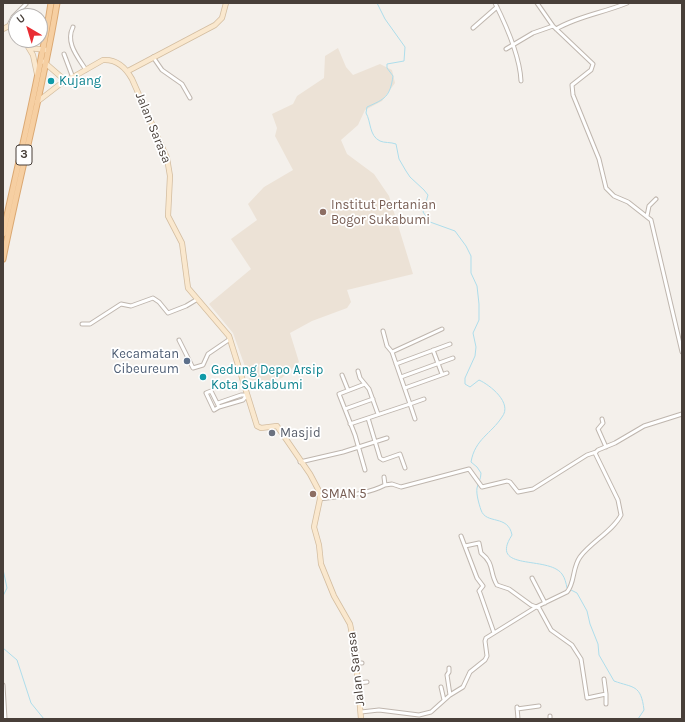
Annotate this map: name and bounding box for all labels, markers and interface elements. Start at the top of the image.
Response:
north arrow [8,8,48,48]
text: U [14,11,28,26]
place label: Kujang [59,73,101,89]
marker: Kujang [46,76,56,86]
street label: Jalan Sarasa [132,90,174,166]
road number: 3 [16,145,32,165]
place label: Institut Pertanian Bogor Sukabumi [331,197,436,228]
marker: Institut Pertanian Bogor Sukabumi [318,207,328,217]
place label: Kecamatan Cibeureum [111,346,179,377]
marker: Kecamatan Cibeureum [182,356,192,366]
place label: Gedung Depo Arsip Kota Sukabumi [211,362,323,393]
marker: Gedung Depo Arsip Kota Sukabumi [198,372,208,382]
place label: Masjid [280,425,321,441]
marker: Masjid [267,428,277,438]
place label: SMAN 5 [321,486,367,502]
marker: SMAN 5 [308,489,318,499]
street label: Jalan Sarasa [344,631,368,707]

